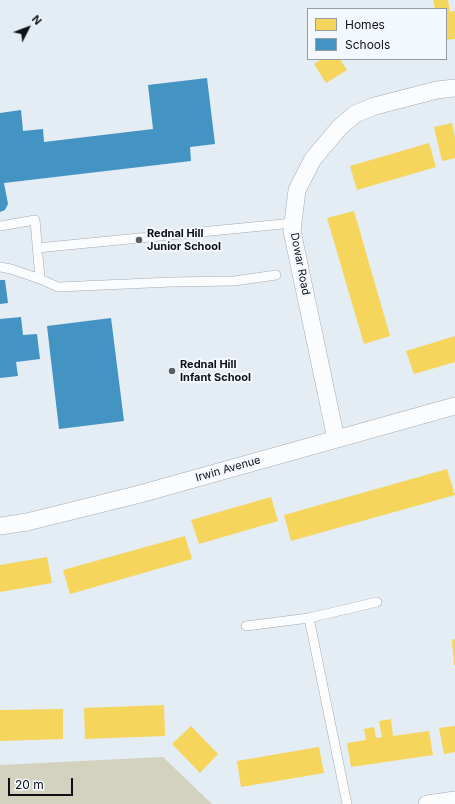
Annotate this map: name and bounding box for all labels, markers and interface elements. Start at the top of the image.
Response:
north arrow [8,8,48,48]
legend [307,8,447,60]
text: N [29,12,45,28]
text: Homes [345,17,385,32]
text: Schools [345,37,390,52]
place label: Rednal Hill Junior School [147,227,221,253]
street label: Dowar Road [287,232,313,296]
marker: Rednal Hill Junior School [134,235,144,245]
place label: Rednal Hill Infant School [180,358,251,384]
marker: Rednal Hill Infant School [167,366,177,376]
street label: Irwin Avenue [194,453,262,485]
scale bar [10,770,75,796]
text: 20 m [15,777,44,792]

